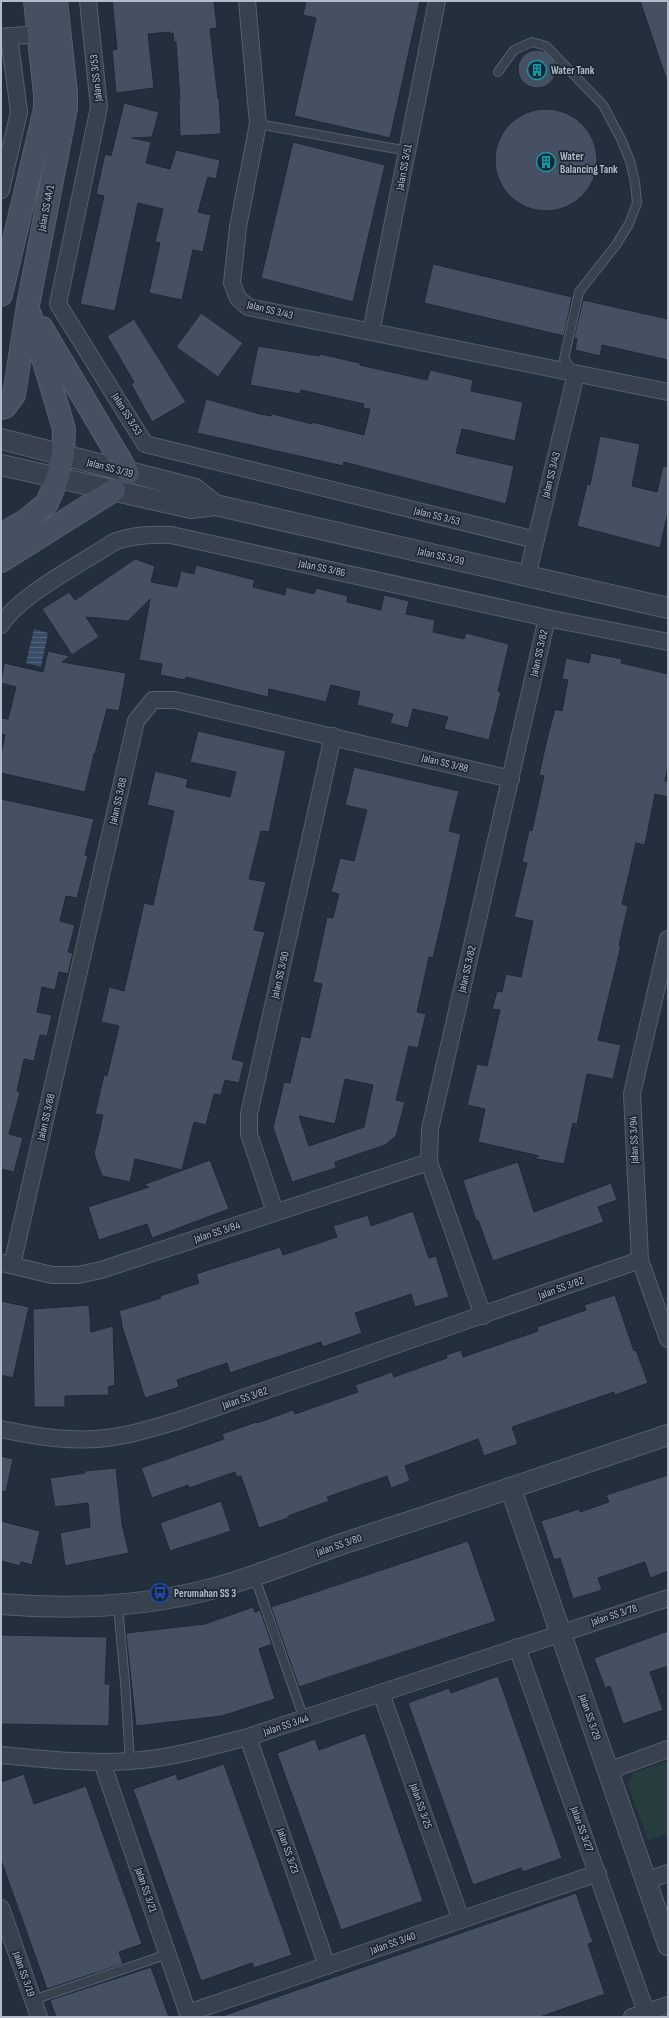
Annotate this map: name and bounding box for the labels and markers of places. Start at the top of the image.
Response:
building icon: Water Tank [526,59,548,81]
place label: Water Tank [551,64,595,77]
place label: Water Balancing Tank [560,150,618,176]
building icon: Water Balancing Tank [535,151,557,173]
bus stop icon: Perumahan SS 3 [149,1582,171,1604]
place label: Perumahan SS 3 [174,1587,236,1600]

